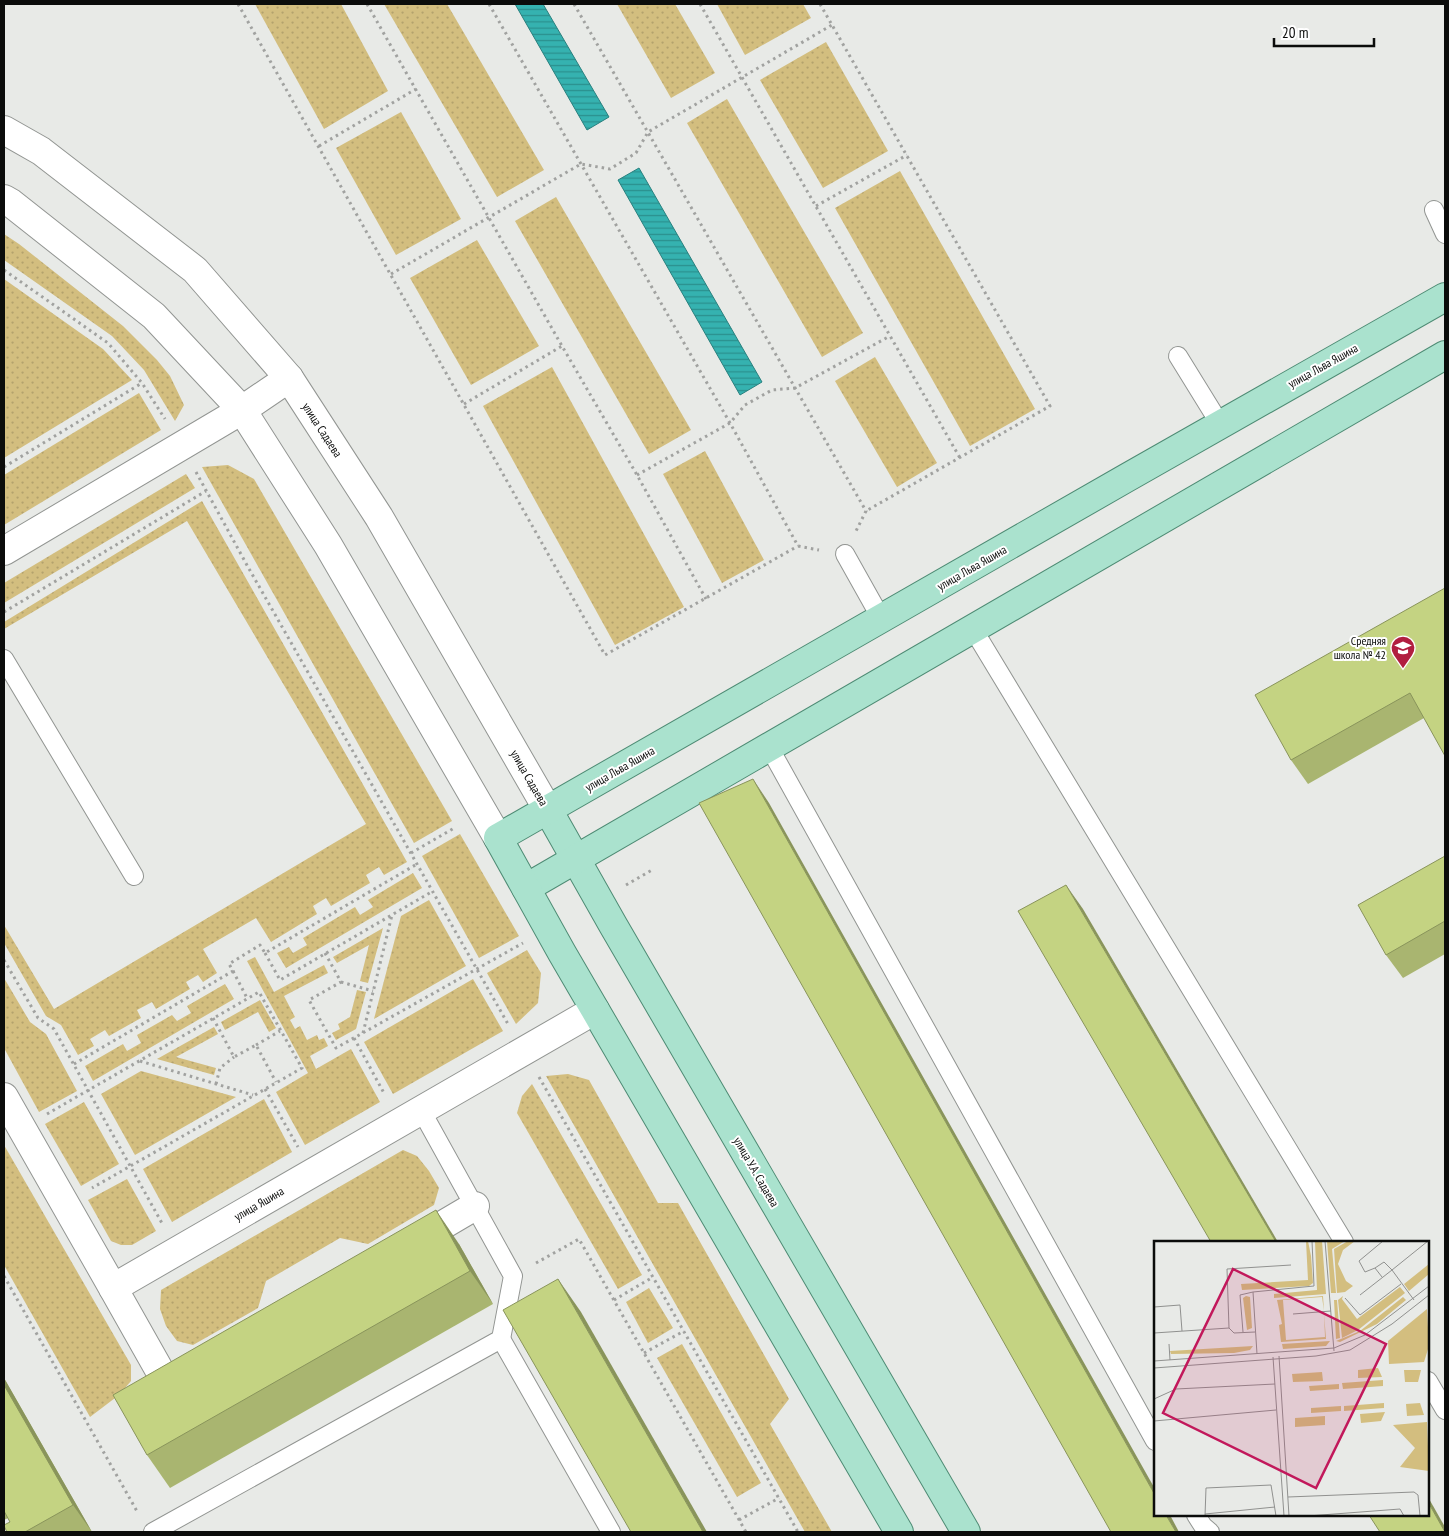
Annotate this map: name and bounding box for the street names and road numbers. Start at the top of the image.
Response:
street label: улица Льва Яшина [1285,340,1361,391]
street label: улица Садаева [299,400,346,460]
street label: улица Льва Яшина [934,542,1009,594]
street label: улица Льва Яшина [582,743,657,795]
street label: улица Садаева [507,747,552,809]
street label: улица У.А. Садаева [730,1134,783,1209]
street label: улица Яшина [231,1183,287,1224]

